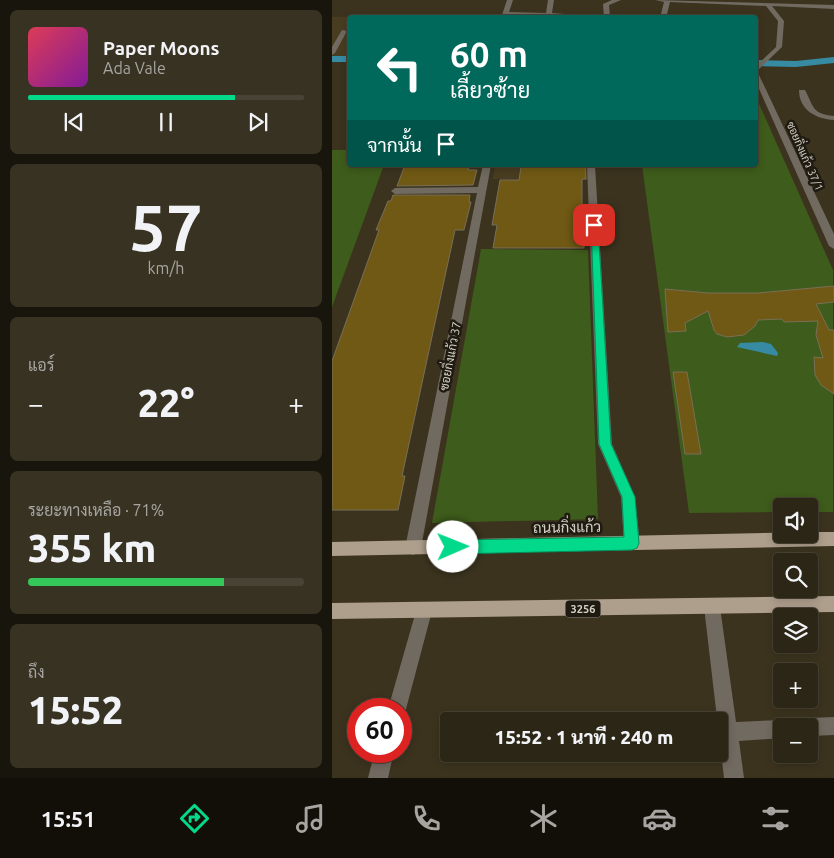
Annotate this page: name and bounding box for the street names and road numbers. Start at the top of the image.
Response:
street label: ซอยกิ่งแก้ว 37/1 [784,118,830,192]
street label: ซอยกิ่งแก้ว 37 [434,320,463,392]
street label: ถนนกิ่งแก้ว [533,513,601,536]
road number: 3256 [566,600,600,618]

